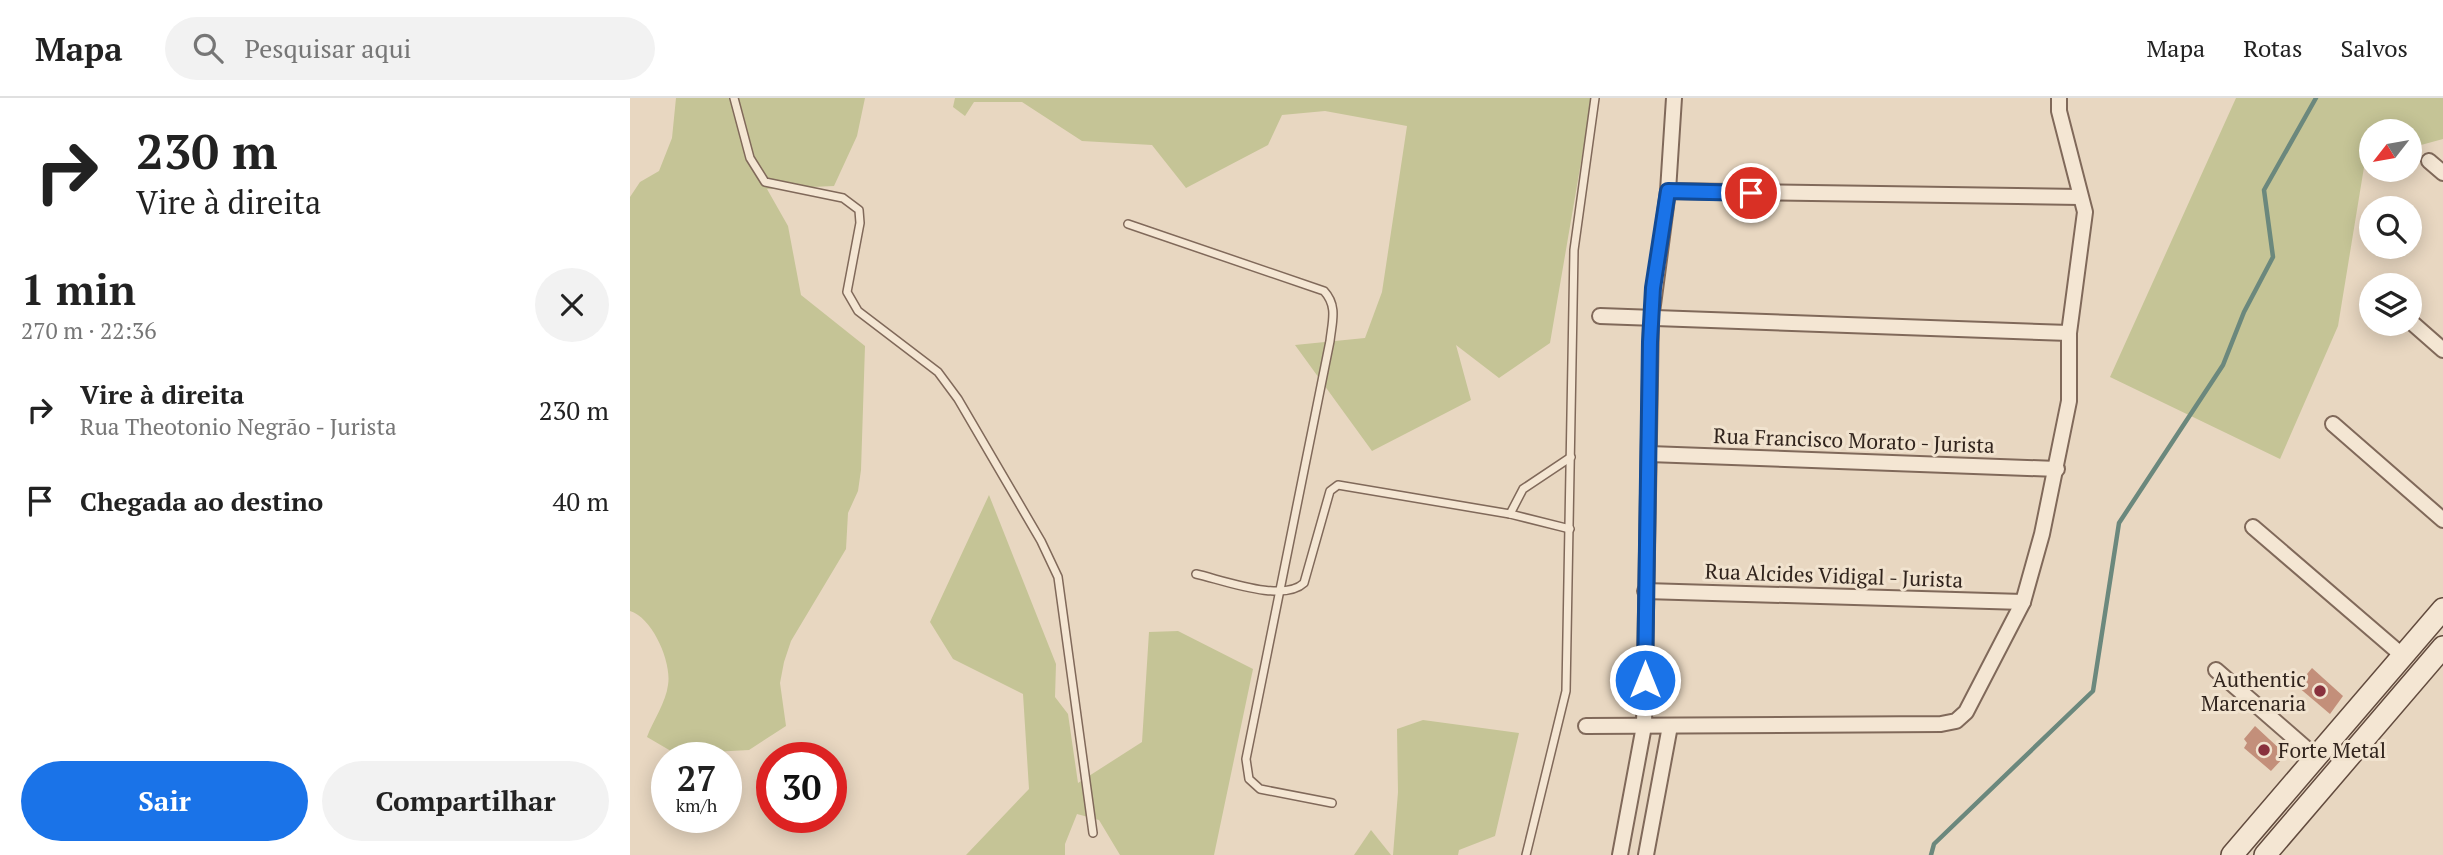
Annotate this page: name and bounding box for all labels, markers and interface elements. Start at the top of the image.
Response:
search box [165,17,655,80]
text: Mapa [35,27,123,70]
icon: search [189,29,227,67]
text: Pesquisar aqui [245,31,411,65]
text: Mapa [2146,32,2205,64]
text: Rotas [2243,32,2302,64]
text: Salvos [2340,32,2408,64]
text: 230 m [136,118,278,183]
north arrow [2359,119,2422,182]
map controls [2359,119,2422,336]
icon: right [21,126,112,217]
pin [1721,163,1781,223]
icon: arrive [1732,174,1770,212]
text: Vire à direita [136,181,321,223]
button: search [2359,196,2422,259]
text: 1 min [21,261,136,317]
button: close [535,268,609,342]
button: layers [2359,273,2422,336]
text: 270 m · 22:36 [21,315,156,346]
text: Vire à direita [80,377,244,411]
icon: right [21,391,59,429]
text: 230 m [539,393,609,427]
text: Rua Theotonio Negrão - Jurista [80,411,397,442]
street label: Rua Francisco Morato - Jurista [1713,421,1996,459]
icon: arrive [21,482,59,520]
text: Chegada ao destino [80,484,323,518]
text: 40 m [553,484,609,518]
street label: Rua Alcides Vidigal - Jurista [1704,556,1964,594]
position arrow [1608,643,1682,717]
place label: Authentic Marcenaria [2201,665,2306,717]
marker: Authentic Marcenaria [2312,683,2328,699]
place label: Forte Metal [2278,736,2386,764]
speed limit sign: 30 [756,742,847,833]
marker: Forte Metal [2256,742,2272,758]
text: 27 [677,755,716,801]
button: Sair [21,761,308,841]
button: Compartilhar [322,761,609,841]
text: km/h [676,793,717,817]

